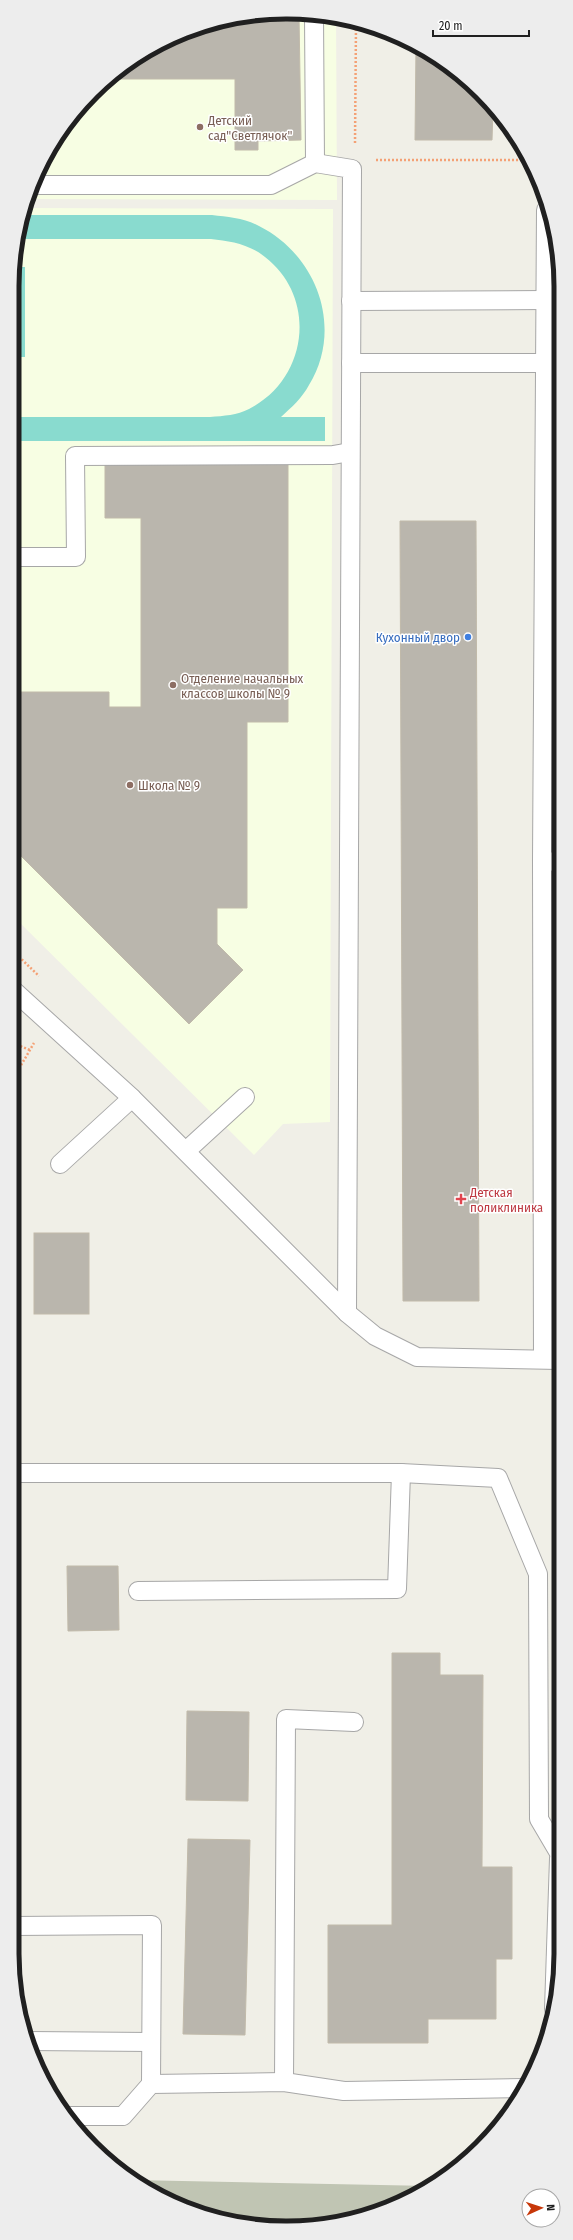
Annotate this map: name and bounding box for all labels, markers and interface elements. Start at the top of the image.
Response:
scale bar [433,12,529,38]
text: 20 m [439,19,463,33]
place label: Детский сад"Светлячок" [207,113,292,143]
marker: Детский сад"Светлячок" [195,122,205,132]
place label: Кухонный двор [376,630,460,645]
marker: Кухонный двор [463,632,473,642]
place label: Отделение начальных классов школы № 9 [181,671,304,701]
marker: Отделение начальных классов школы № 9 [168,680,178,690]
place label: Школа № 9 [138,778,200,793]
marker: Школа № 9 [125,780,135,790]
place label: Детская поликлиника [469,1185,543,1215]
marker: Детская поликлиника [455,1193,467,1205]
north arrow [521,2188,561,2228]
text: N [544,2204,557,2211]

